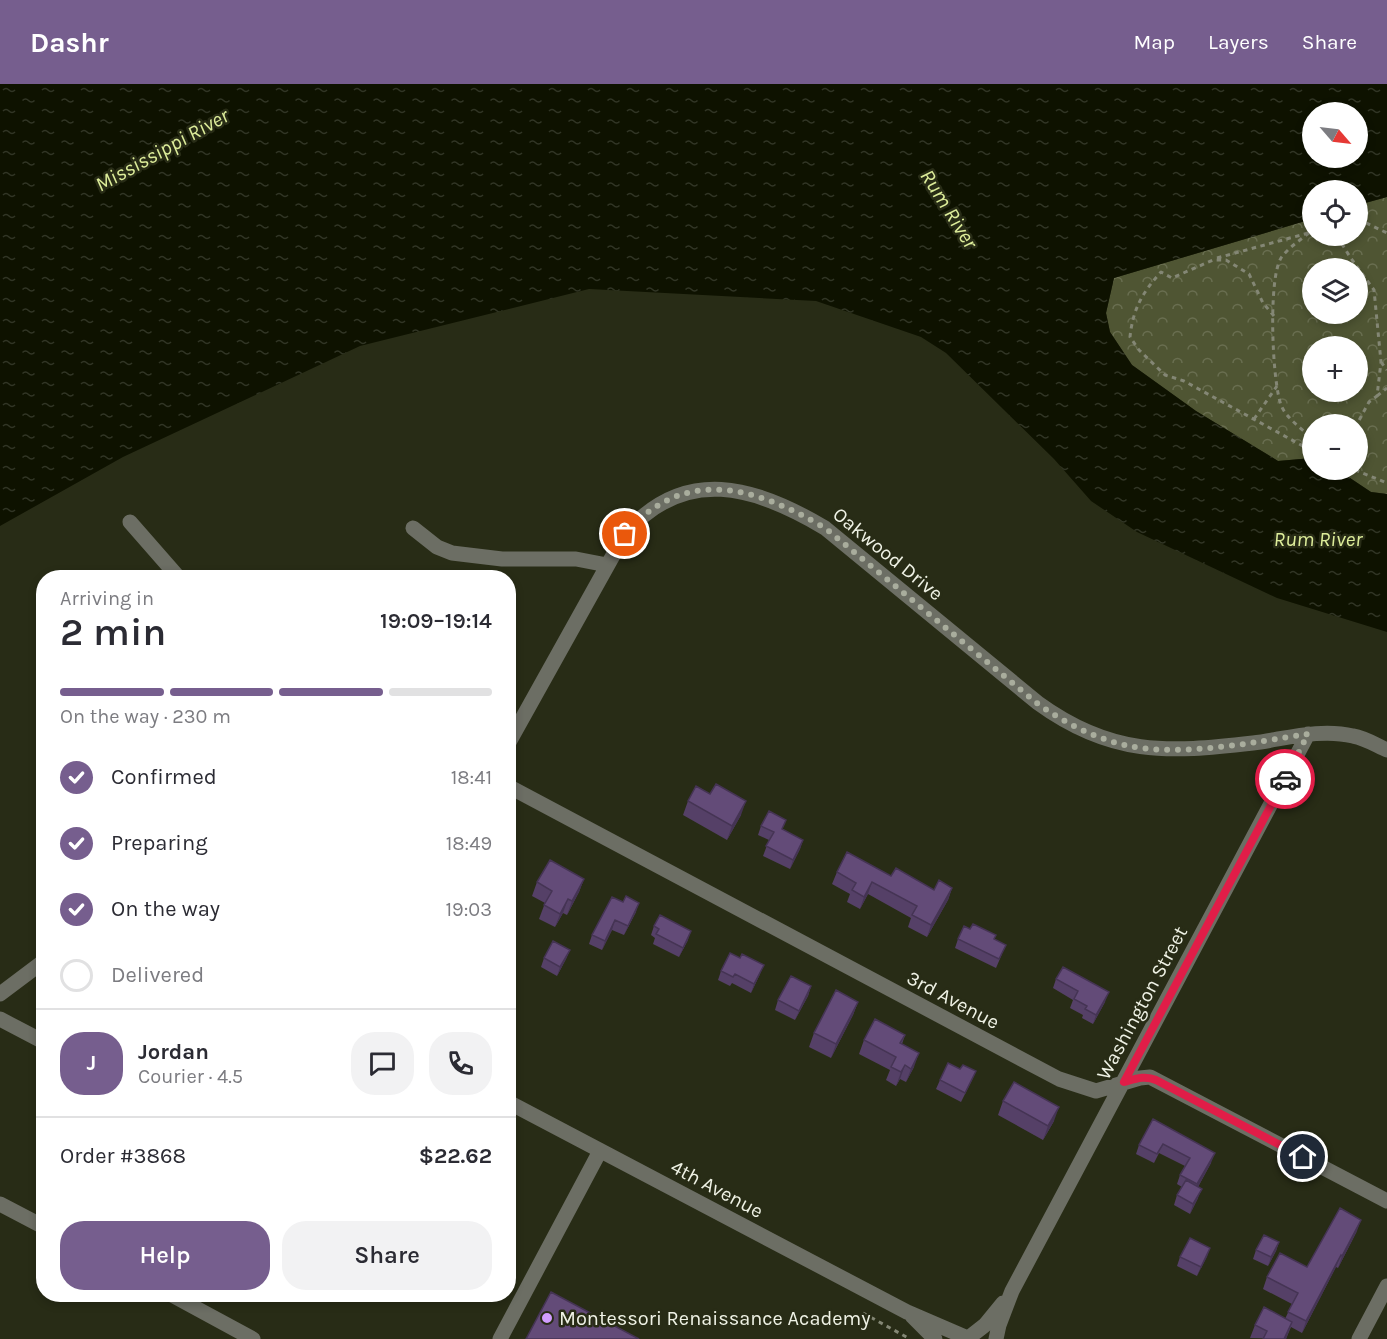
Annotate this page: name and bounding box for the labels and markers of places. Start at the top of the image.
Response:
pin [599,508,650,559]
pin [1277,1131,1328,1182]
place label: Montessori Renaissance Academy [559,1307,871,1330]
marker: Montessori Renaissance Academy [540,1311,554,1325]

